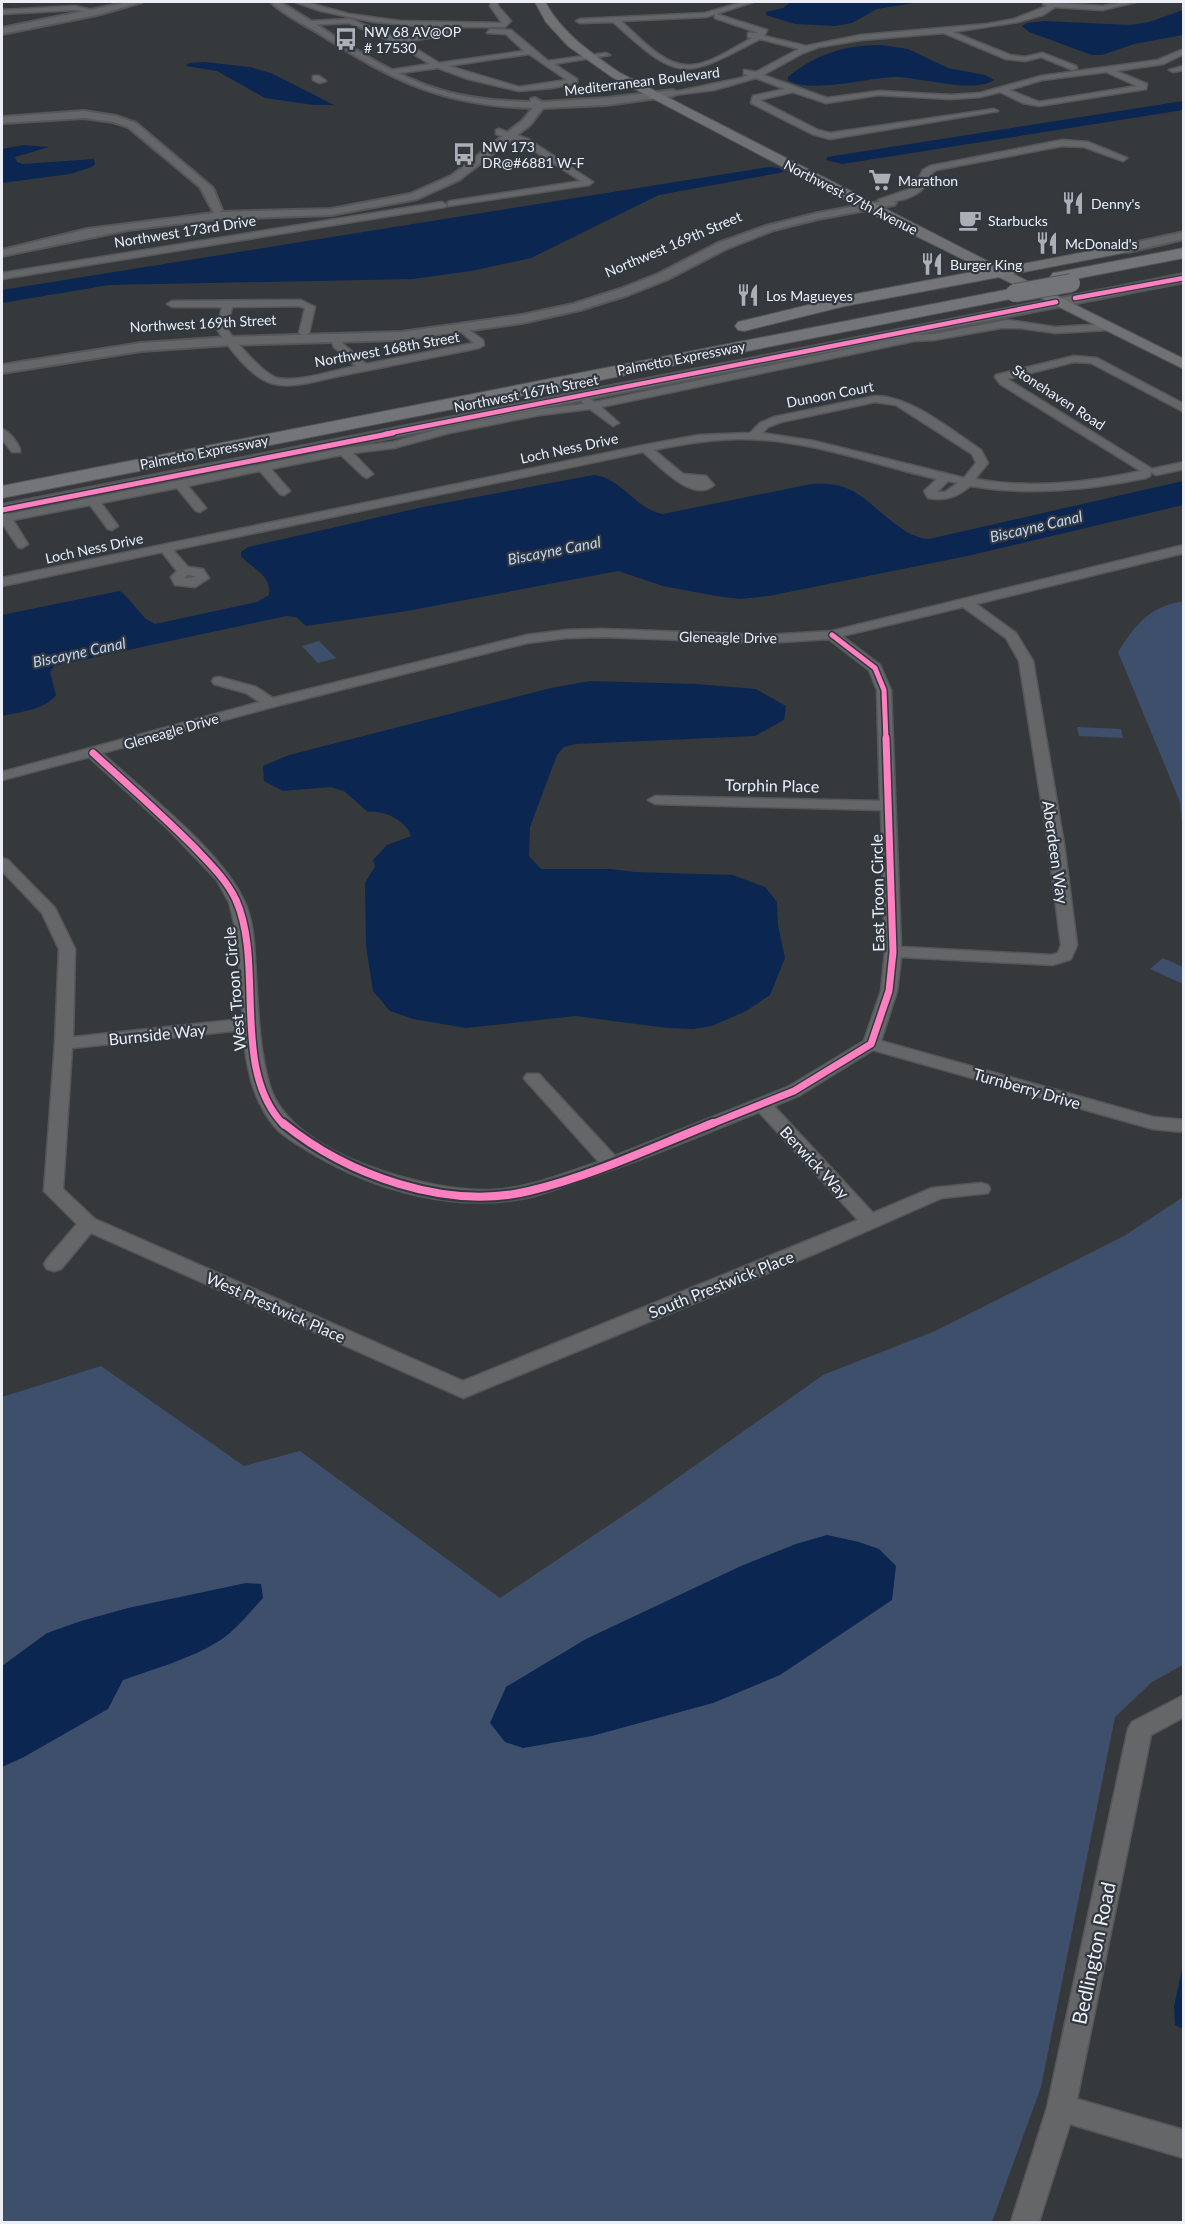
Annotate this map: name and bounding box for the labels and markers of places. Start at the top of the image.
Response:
place label: NW 68 AV@OP # 17530 [364,23,461,56]
bus stop icon: NW 68 AV@OP # 17530 [333,26,359,52]
place label: NW 173 DR@#6881 W-F [482,138,585,171]
bus stop icon: NW 173 DR@#6881 W-F [451,141,477,167]
supermarket icon: Marathon [867,167,893,193]
place label: Marathon [898,172,958,189]
restaurant icon: Denny's [1060,190,1086,216]
place label: Denny's [1091,195,1140,212]
cafe icon: Starbucks [957,207,983,233]
place label: Starbucks [988,212,1048,229]
restaurant icon: McDonald's [1034,230,1060,256]
place label: McDonald's [1065,235,1138,252]
restaurant icon: Burger King [919,251,945,277]
place label: Burger King [950,256,1022,273]
restaurant icon: Los Magueyes [735,282,761,308]
place label: Los Magueyes [766,287,853,304]

